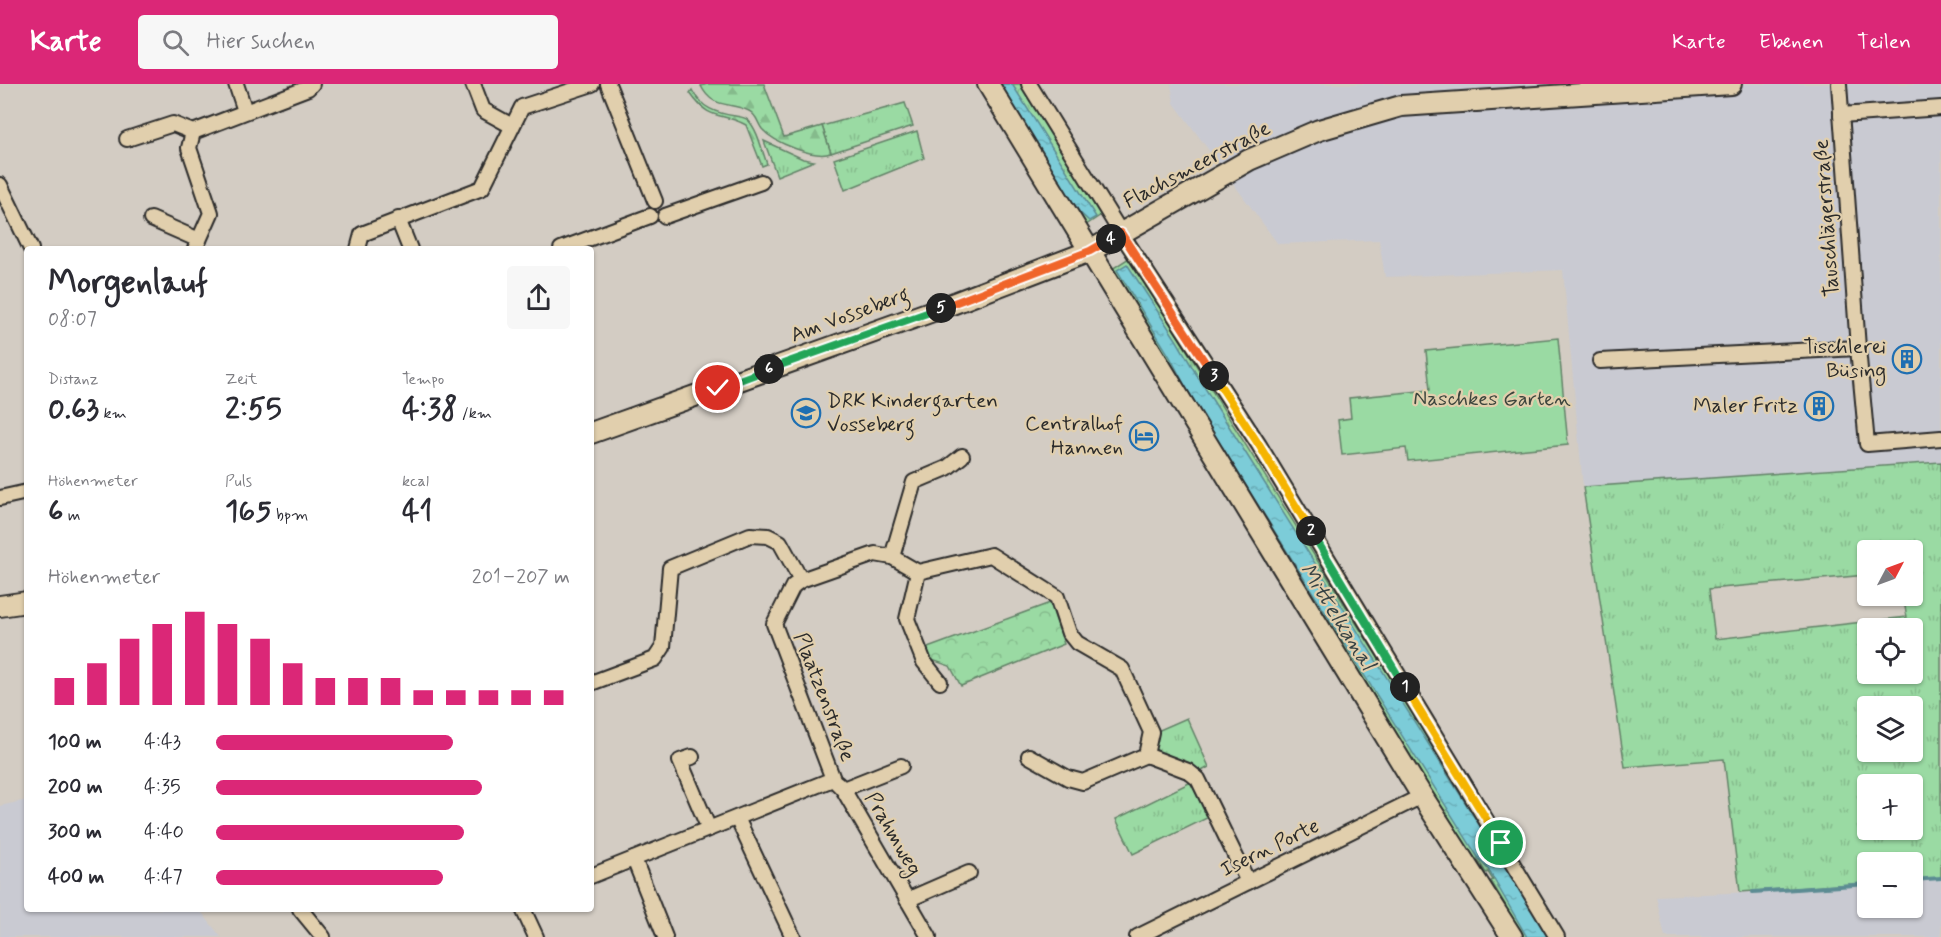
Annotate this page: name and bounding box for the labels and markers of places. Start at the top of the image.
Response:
pin: 4 [1096,224,1126,254]
pin: 5 [926,293,956,323]
place label: Tischlerei Büsing [1803,333,1886,386]
building icon: Tischlerei Büsing [1891,343,1923,375]
pin: 6 [754,354,784,384]
pin: 3 [1199,361,1229,391]
pin [692,362,743,413]
place label: DRK Kindergarten Vosseberg [827,387,998,441]
building icon: Maler Fritz [1803,390,1835,422]
place label: Maler Fritz [1693,392,1798,420]
school or university icon: DRK Kindergarten Vosseberg [790,397,822,429]
place label: Centralhof Hannen [1025,410,1123,462]
hotel icon: Centralhof Hannen [1128,420,1160,452]
pin: 2 [1296,516,1326,546]
pin: 1 [1390,672,1420,702]
pin [1475,817,1526,868]

